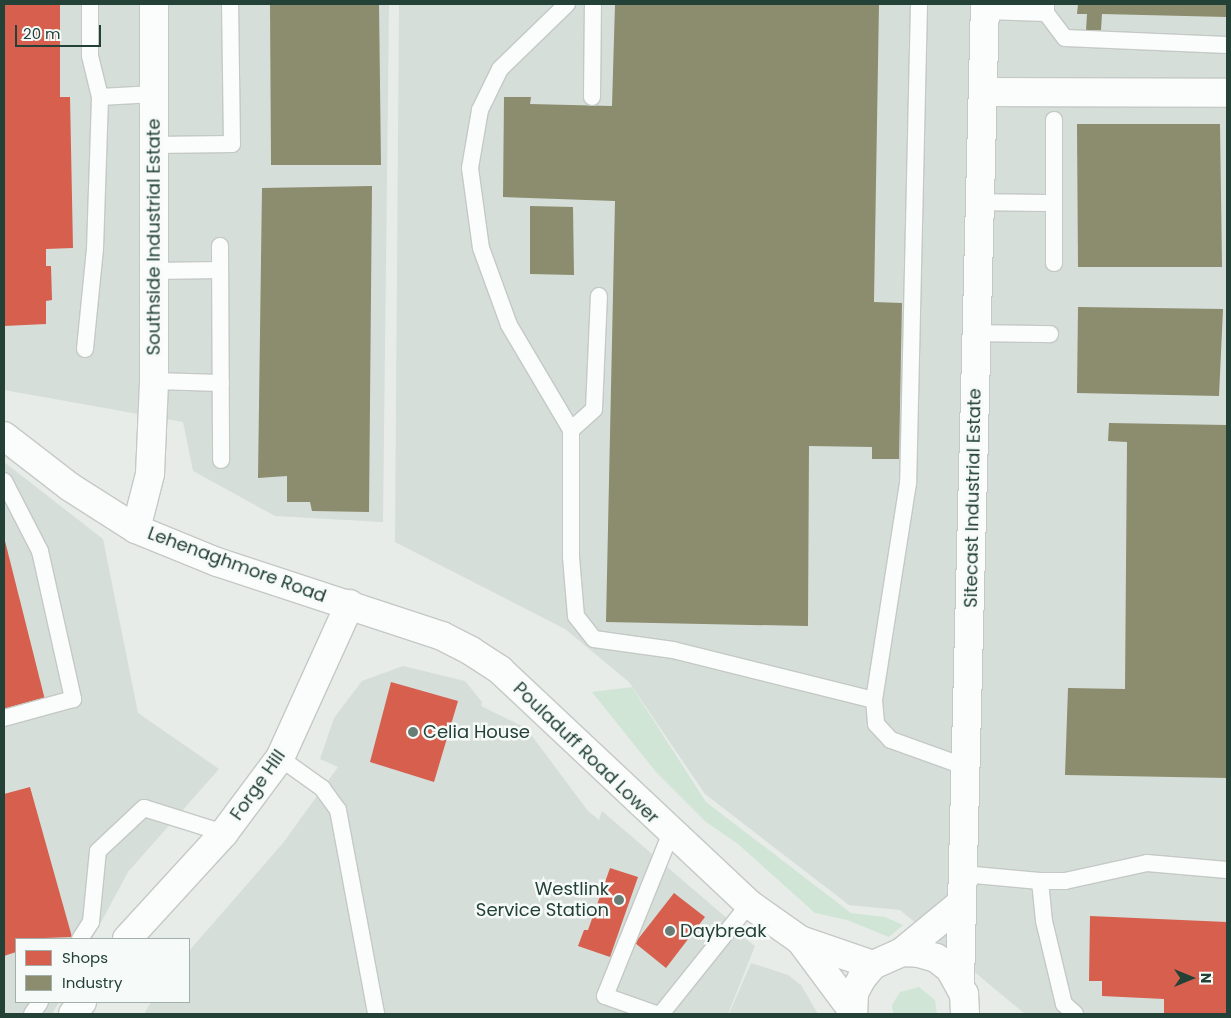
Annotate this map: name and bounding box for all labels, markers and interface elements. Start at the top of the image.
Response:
scale bar [18,15,104,47]
text: 20 m [23,23,61,44]
street label: Southside Industrial Estate [143,119,165,355]
street label: Sitecast Industrial Estate [960,388,986,608]
street label: Lehenaghmore Road [145,523,329,607]
street label: Pouladuff Road Lower [509,678,663,828]
place label: Celia House [423,721,530,743]
marker: Celia House [407,726,419,738]
street label: Forge Hill [226,746,290,824]
place label: Westlink Service Station [476,879,609,922]
marker: Westlink Service Station [613,894,625,906]
place label: Daybreak [680,920,767,942]
marker: Daybreak [664,925,676,937]
legend [15,938,190,1003]
text: Shops [62,947,108,968]
north arrow [1166,953,1216,1003]
text: Industry [62,972,122,993]
text: N [1196,973,1216,983]

